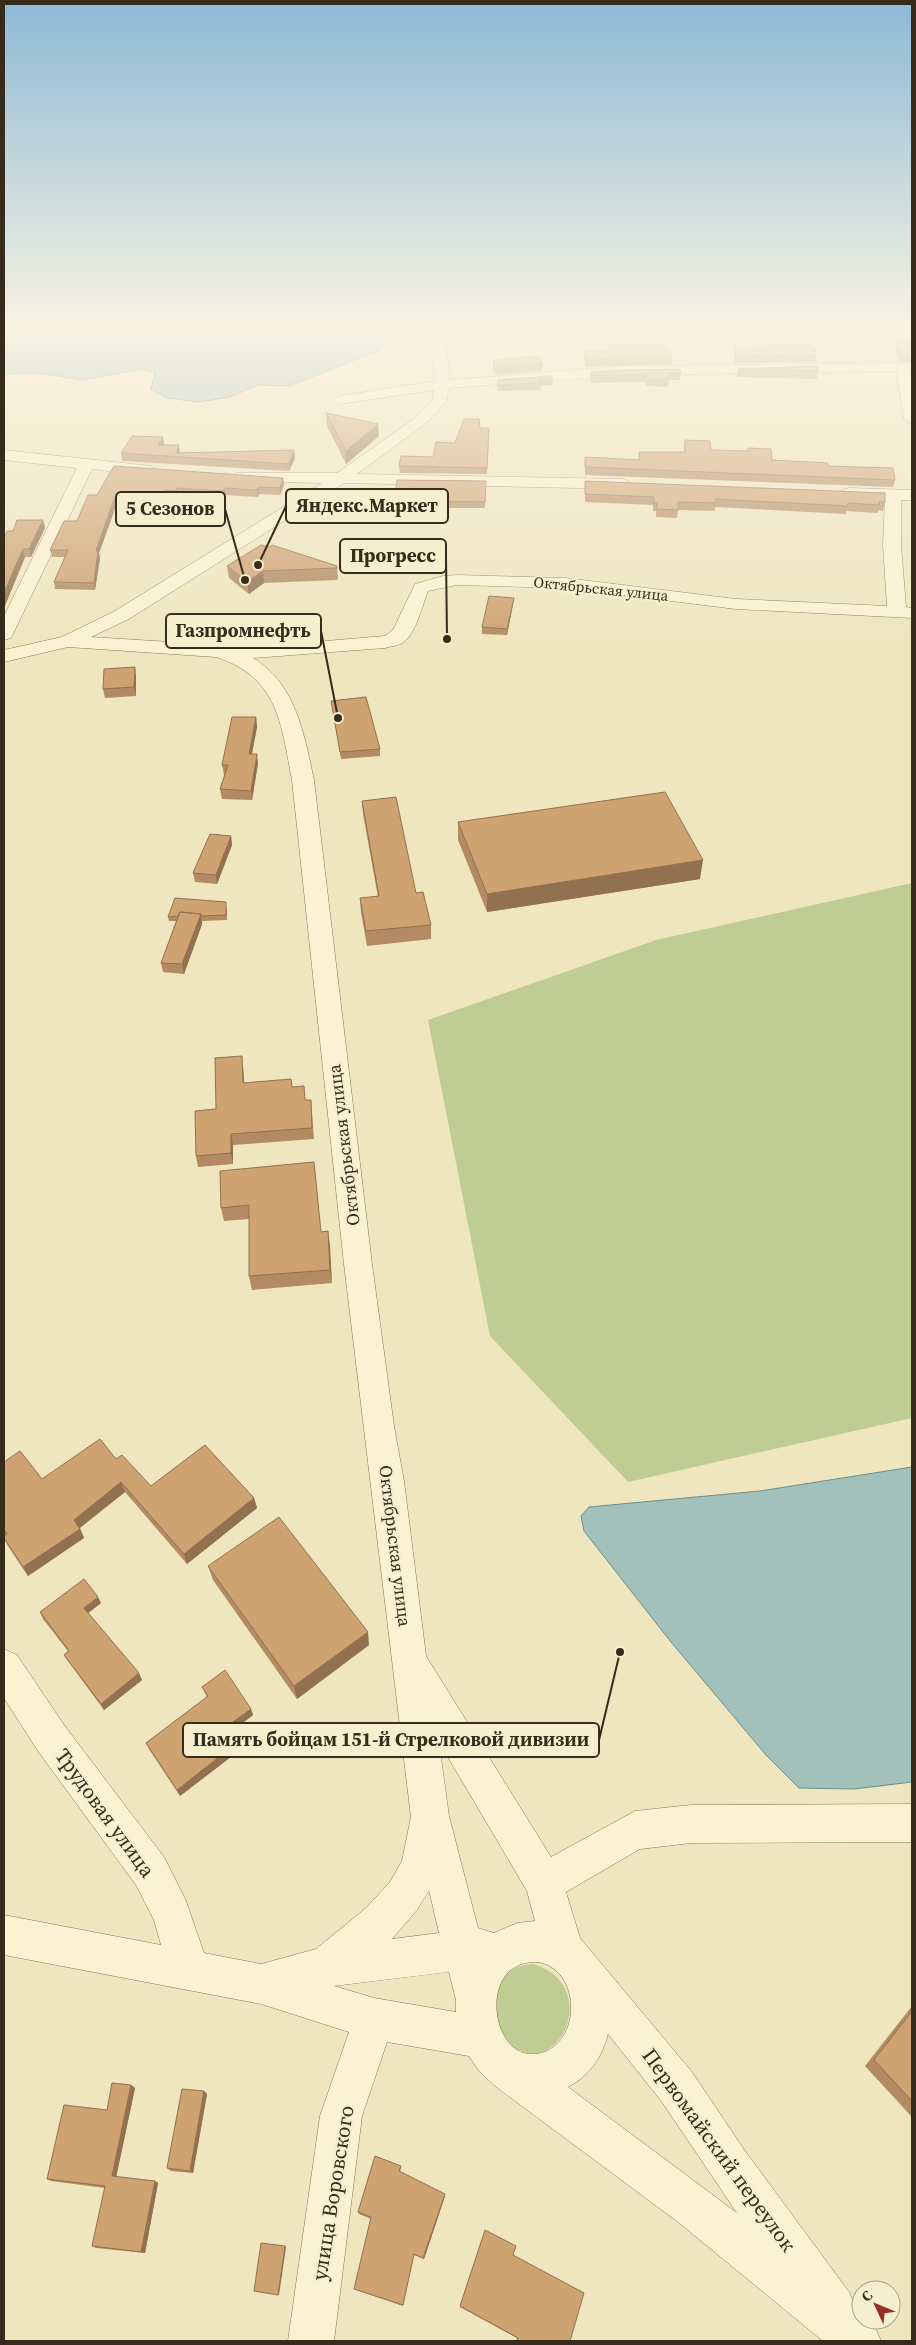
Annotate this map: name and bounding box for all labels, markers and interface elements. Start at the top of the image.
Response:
callout: Яндекс.Маркет [286,489,448,523]
callout: 5 Сезонов [116,492,225,526]
text: Яндекс.Маркет [296,492,438,518]
text: 5 Сезонов [126,495,214,521]
callout: Прогресс [340,539,446,573]
text: Прогресс [350,542,436,568]
street label: Октябрьская улица [533,571,670,606]
callout: Газпромнефть [166,614,321,648]
text: Газпромнефть [175,617,311,643]
street label: Октябрьская улица [321,1062,366,1227]
street label: Октябрьская улица [373,1464,418,1629]
callout: Память бойцам 151-й Стрелковой дивизии [183,1723,599,1757]
text: Память бойцам 151-й Стрелковой дивизии [193,1726,589,1752]
street label: Трудовая улица [49,1742,162,1883]
street label: Первомайский переулок [636,2042,803,2258]
street label: улица Воровского [304,2103,361,2283]
north arrow [851,2280,901,2330]
text: С [856,2286,877,2306]

